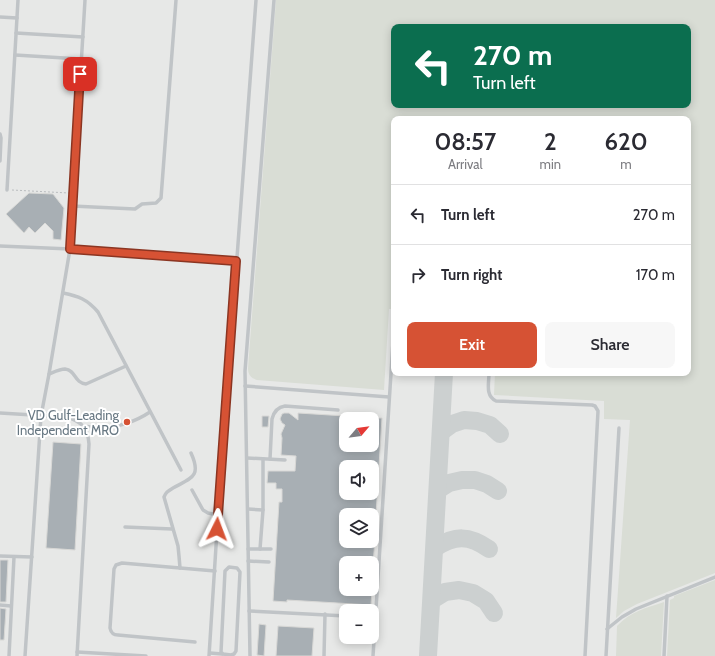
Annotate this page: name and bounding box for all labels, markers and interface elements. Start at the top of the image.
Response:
text: 270 m [473,38,552,72]
icon: left [407,40,459,92]
pin [63,57,97,91]
icon: arrive [69,63,91,85]
text: Turn left [473,72,536,94]
text: 08:57 [434,127,496,156]
text: 2 [544,127,557,156]
text: 620 [604,127,648,156]
text: Arrival [448,156,483,172]
text: min [540,156,561,172]
text: m [620,156,632,172]
icon: left [407,204,429,226]
text: Turn left [441,206,495,224]
text: 270 m [633,206,675,224]
icon: right [407,264,429,286]
text: Turn right [441,266,502,284]
text: 170 m [636,266,675,284]
button: Exit [407,322,537,368]
button: Share [545,322,675,368]
place label: VD Gulf-Leading Independent MRO [17,407,120,438]
north arrow [339,412,379,452]
map controls [339,412,379,644]
marker: VD Gulf-Leading Independent MRO [122,417,132,427]
button: sound [339,460,379,500]
position arrow [196,508,238,550]
button: layers [339,508,379,548]
button: + [339,556,379,596]
button: − [339,604,379,644]

